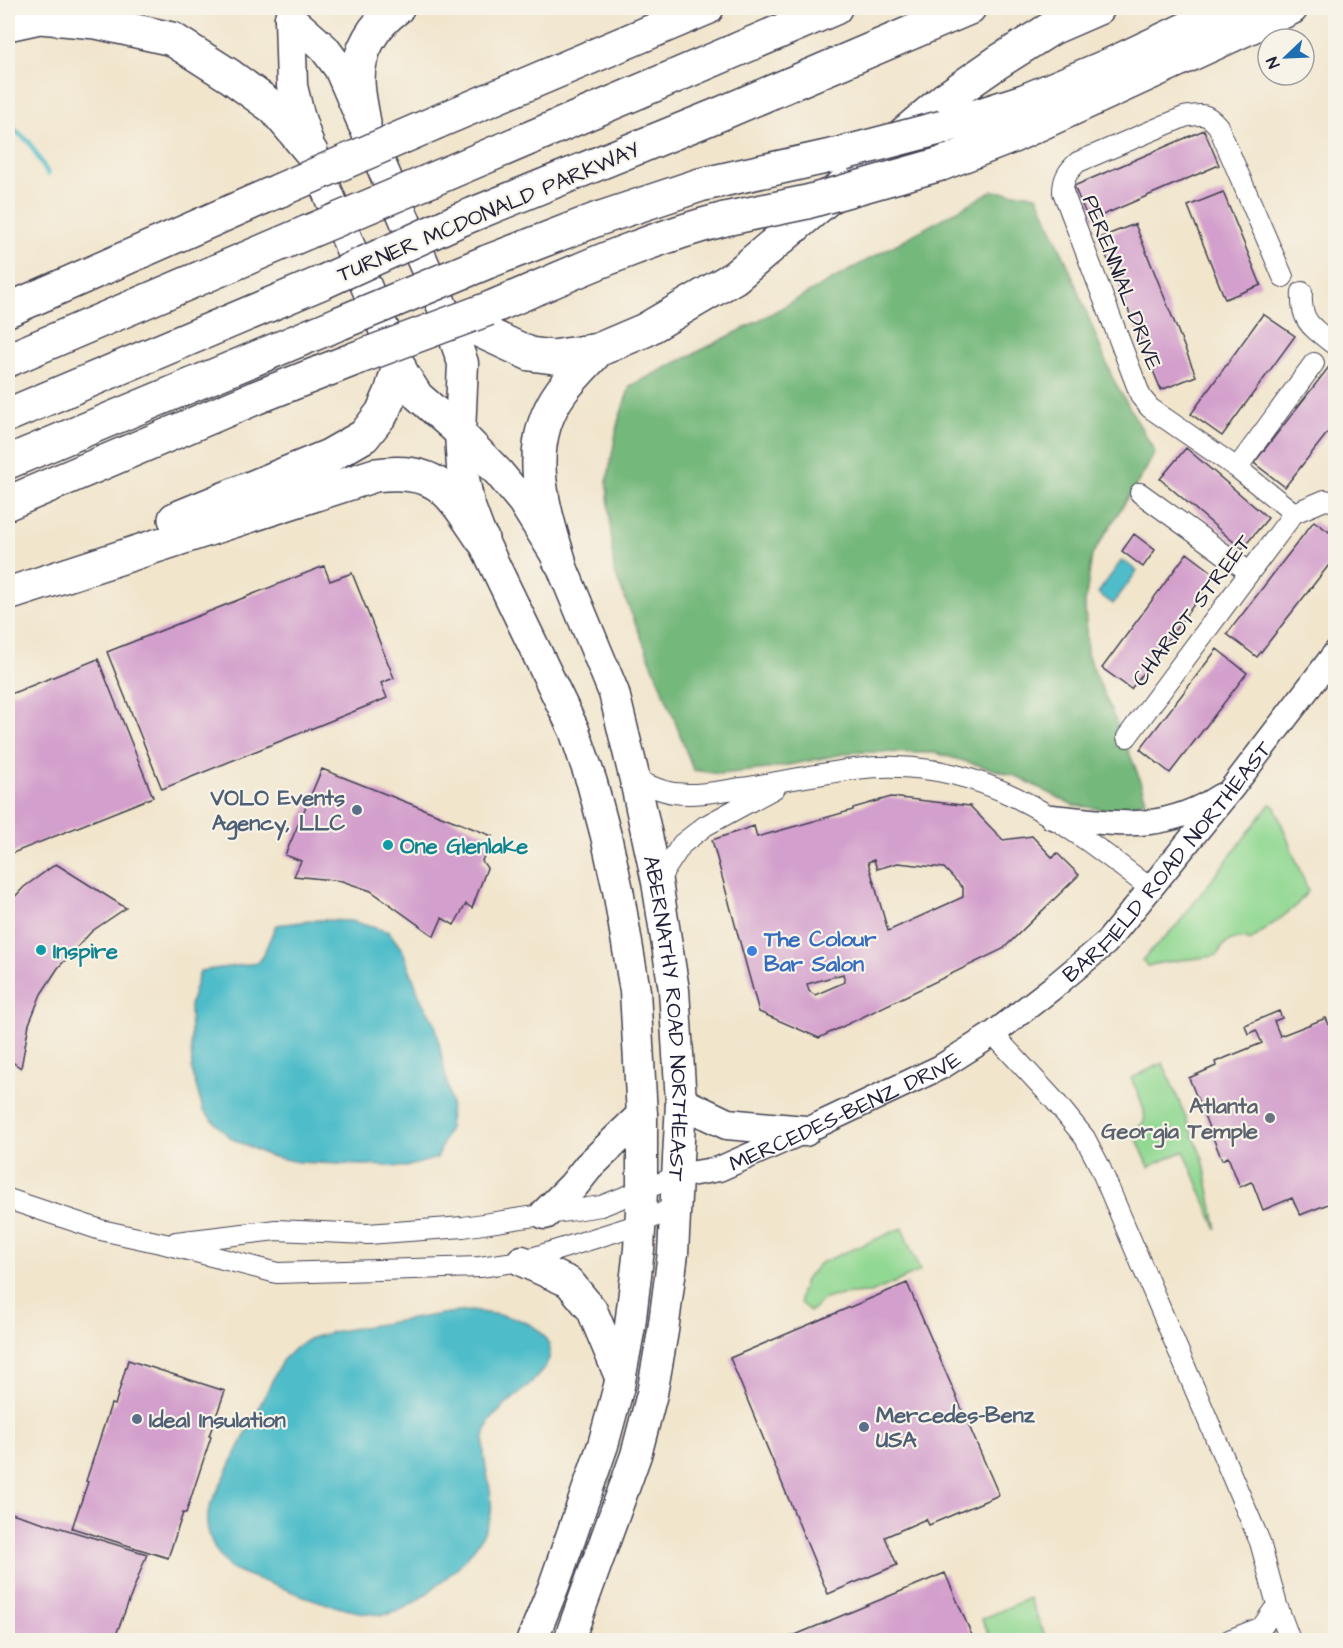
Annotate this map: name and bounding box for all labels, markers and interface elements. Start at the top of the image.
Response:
north arrow [1256,27,1316,87]
text: N [1261,54,1285,71]
street label: TURNER MCDONALD PARKWAY [333,134,645,290]
street label: PERENNIAL DRIVE [1074,191,1169,374]
street label: CHARIOT STREET [1125,528,1260,693]
street label: BARFIELD ROAD NORTHEAST [1056,735,1280,990]
place label: VOLO Events Agency, LLC [209,783,345,841]
marker: VOLO Events Agency, LLC [350,803,364,817]
place label: One Glenlake [400,831,528,862]
marker: One Glenlake [381,838,395,852]
street label: ABERNATHY ROAD NORTHEAST [635,853,695,1182]
place label: The Colour Bar Salon [763,924,877,980]
place label: Inspire [53,936,118,967]
marker: Inspire [34,943,48,957]
marker: The Colour Bar Salon [745,944,759,958]
street label: MERCEDES-BENZ DRIVE [724,1044,967,1180]
place label: Atlanta Georgia Temple [1101,1091,1259,1148]
marker: Atlanta Georgia Temple [1263,1111,1277,1125]
place label: Mercedes-Benz USA [876,1400,1036,1456]
place label: Ideal Insulation [149,1405,286,1436]
marker: Ideal Insulation [130,1412,144,1426]
marker: Mercedes-Benz USA [857,1420,871,1434]

